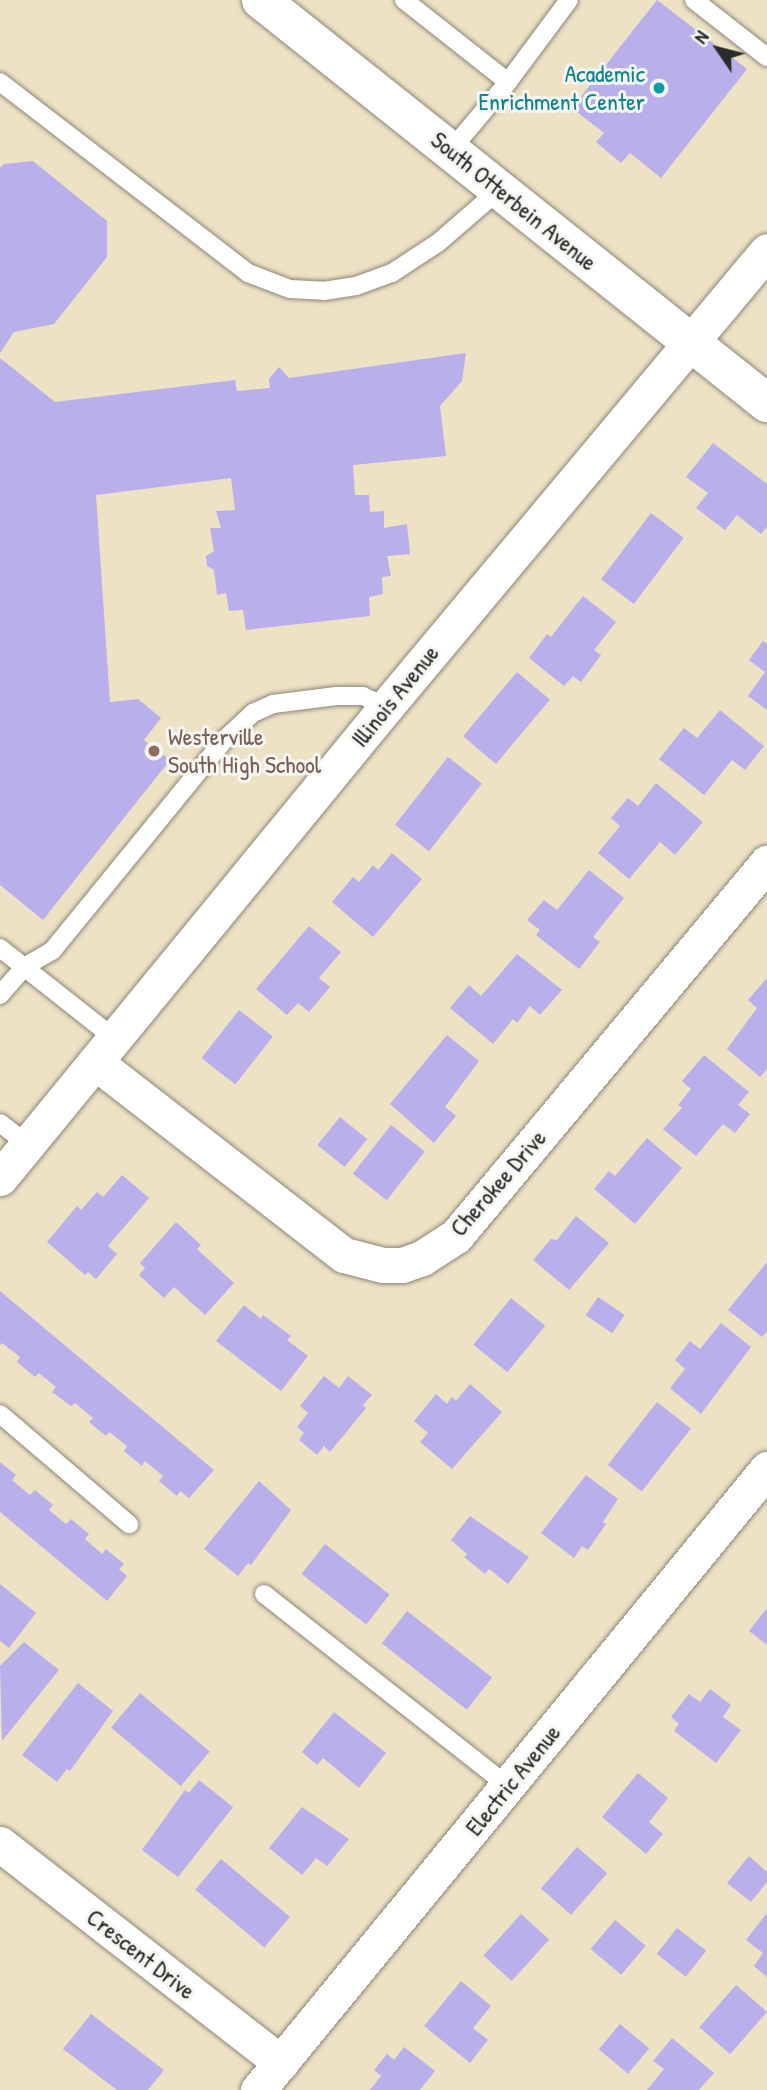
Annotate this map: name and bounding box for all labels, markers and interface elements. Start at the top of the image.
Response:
north arrow [683,14,753,84]
text: N [687,25,714,49]
place label: Academic Enrichment Center [478,60,645,116]
marker: Academic Enrichment Center [651,80,667,96]
street label: South Otterbein Avenue [425,125,603,277]
street label: Illinois Avenue [345,639,445,753]
place label: Westerville South High School [168,723,321,779]
marker: Westerville South High School [146,743,162,759]
street label: Cherokee Drive [444,1124,552,1242]
street label: Electric Avenue [460,1719,566,1841]
street label: Crescent Drive [81,1903,201,2005]

